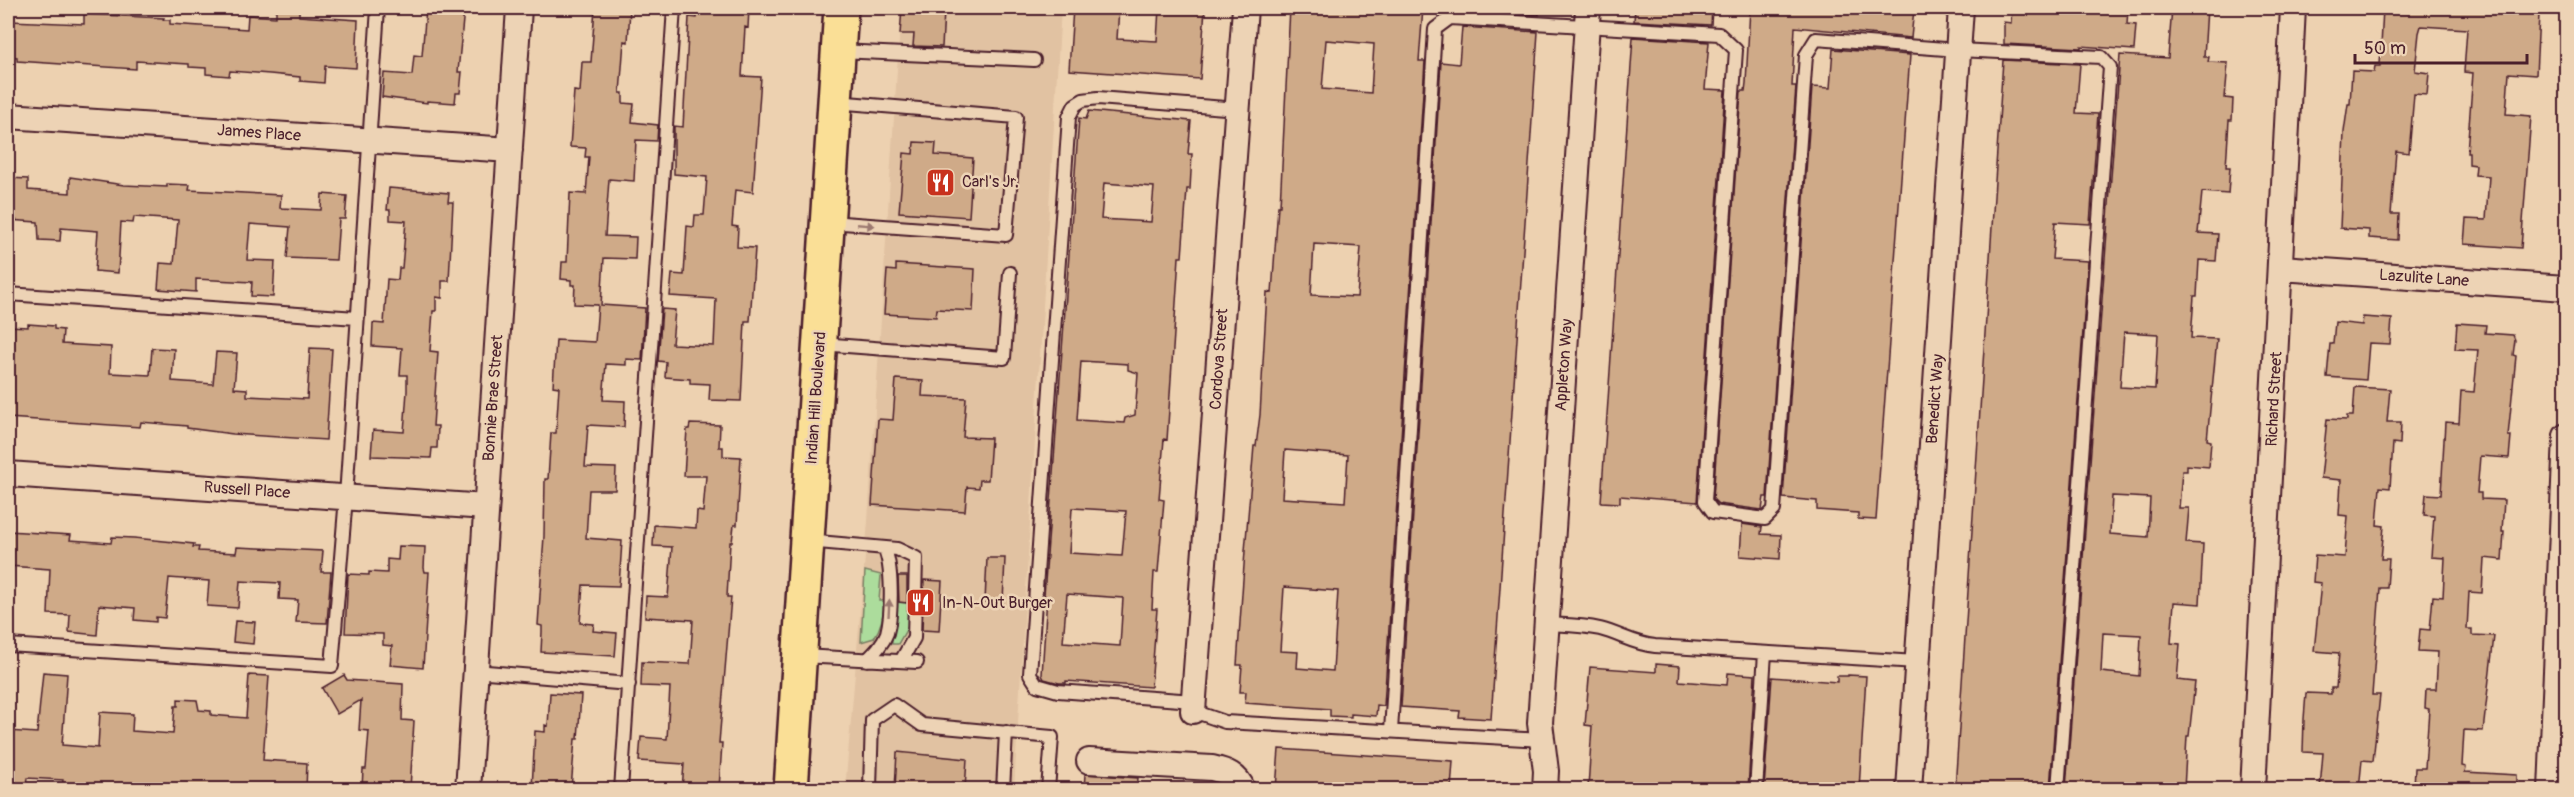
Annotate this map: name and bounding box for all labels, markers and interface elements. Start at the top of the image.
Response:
scale bar [2355,27,2528,65]
text: 50 m [2364,37,2406,60]
street label: James Place [216,120,302,146]
restaurant icon: Carl's Jr. [925,166,957,198]
place label: Carl's Jr. [962,172,1019,192]
one-way arrow [856,220,875,230]
street label: Lazulite Lane [2378,265,2470,291]
street label: Cordova Street [1205,307,1233,410]
street label: Appleton Way [1551,318,1577,412]
street label: Indian Hill Boulevard [801,331,831,465]
street label: Bonnie Brae Street [479,334,507,462]
street label: Richard Street [2262,350,2287,447]
street label: Benedict Way [1922,353,1948,445]
street label: Russell Place [203,477,291,503]
restaurant icon: In-N-Out Burger [905,587,937,619]
place label: In-N-Out Burger [942,593,1053,613]
one-way arrow [884,599,894,618]

